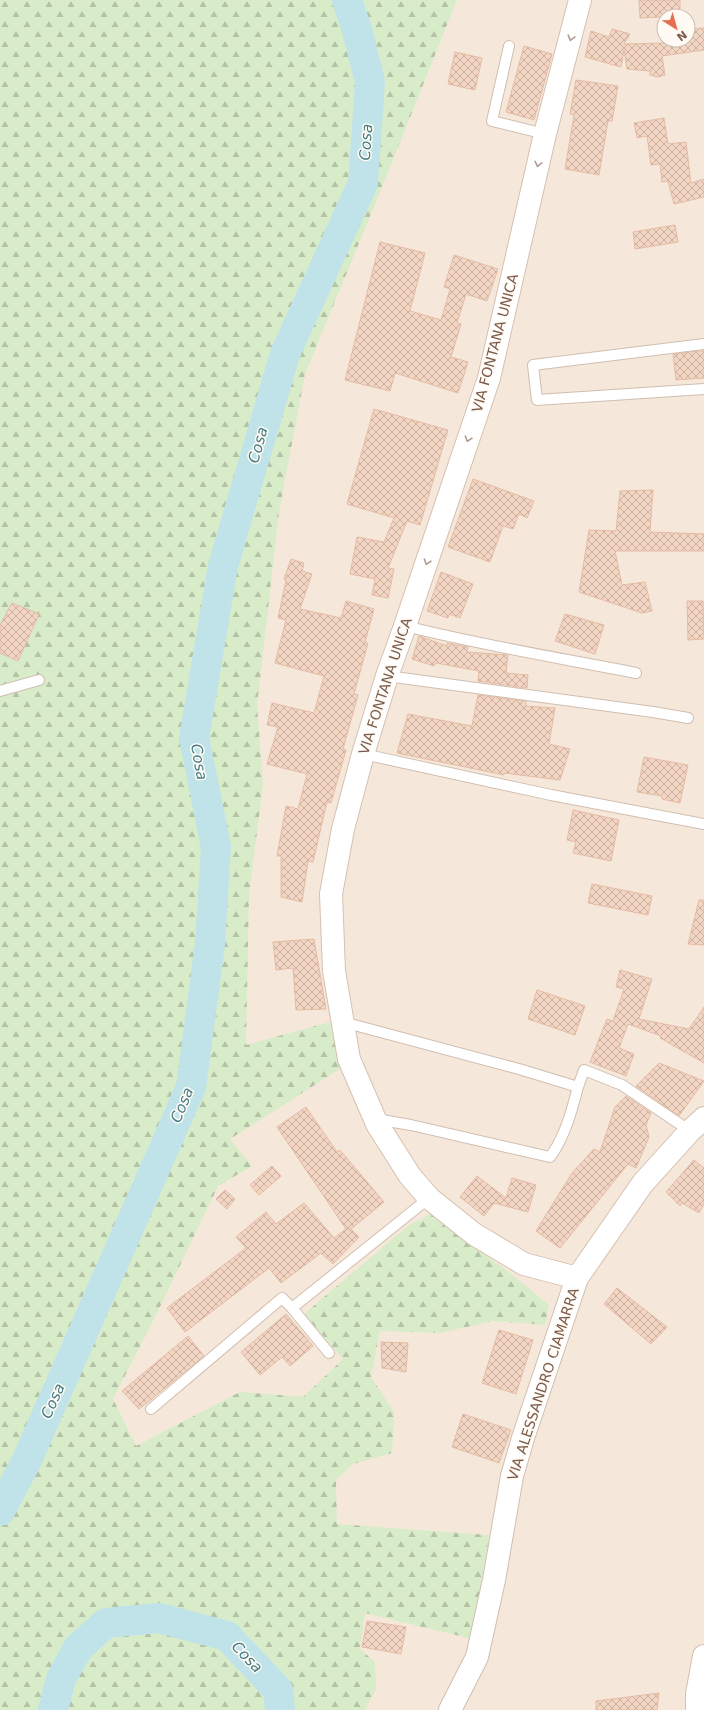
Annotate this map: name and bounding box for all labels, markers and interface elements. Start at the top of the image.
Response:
north arrow [656,8,696,48]
text: N [674,28,689,44]
one-way arrow [567,34,575,41]
water label: Cosa [356,123,376,161]
one-way arrow [535,160,543,167]
street label: VIA FONTANA UNICA [469,271,521,414]
water label: Cosa [244,425,272,465]
one-way arrow [464,435,473,442]
one-way arrow [423,558,431,565]
street label: VIA FONTANA UNICA [355,615,415,756]
water label: Cosa [187,742,211,782]
water label: Cosa [167,1085,197,1125]
street label: VIA ALESSANDRO CIAMARRA [504,1285,582,1482]
water label: Cosa [37,1381,69,1421]
water label: Cosa [228,1638,266,1676]

